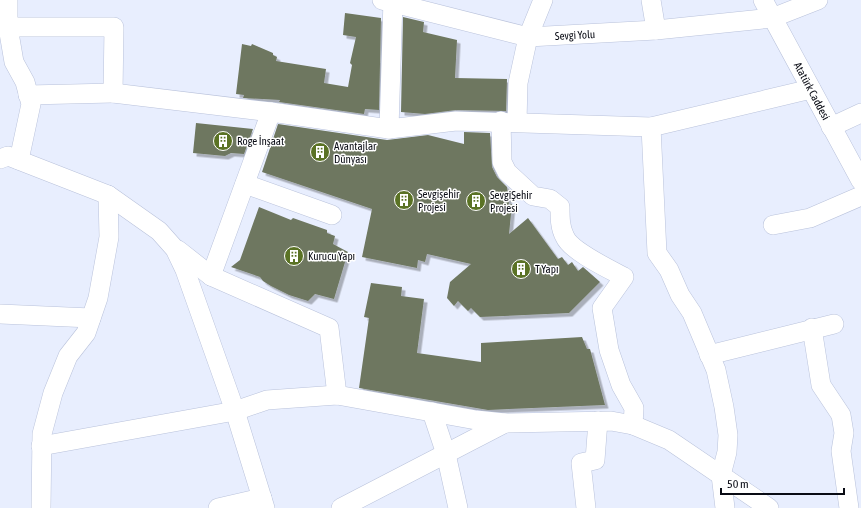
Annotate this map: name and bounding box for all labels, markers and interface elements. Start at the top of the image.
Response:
street label: Sevgi Yolu [554,28,596,42]
street label: Atatürk Caddesi [792,60,832,122]
building icon: Roge İnşaat [212,130,234,152]
place label: Roge İnşaat [237,135,284,147]
place label: Avantajlar Dünyası [334,140,377,165]
building icon: Avantajlar Dünyası [309,141,331,163]
place label: Sevgişehir Projesi [418,188,460,213]
building icon: Sevgişehir Projesi [393,189,415,211]
place label: SevgiŞehir Projesi [490,189,533,214]
building icon: SevgiŞehir Projesi [465,190,487,212]
building icon: Kurucu Yapı [283,245,305,267]
place label: Kurucu Yapı [308,250,355,262]
building icon: T Yapı [510,258,532,280]
place label: T Yapı [535,263,558,275]
scale bar [721,470,844,496]
text: 50 m [727,477,749,491]

